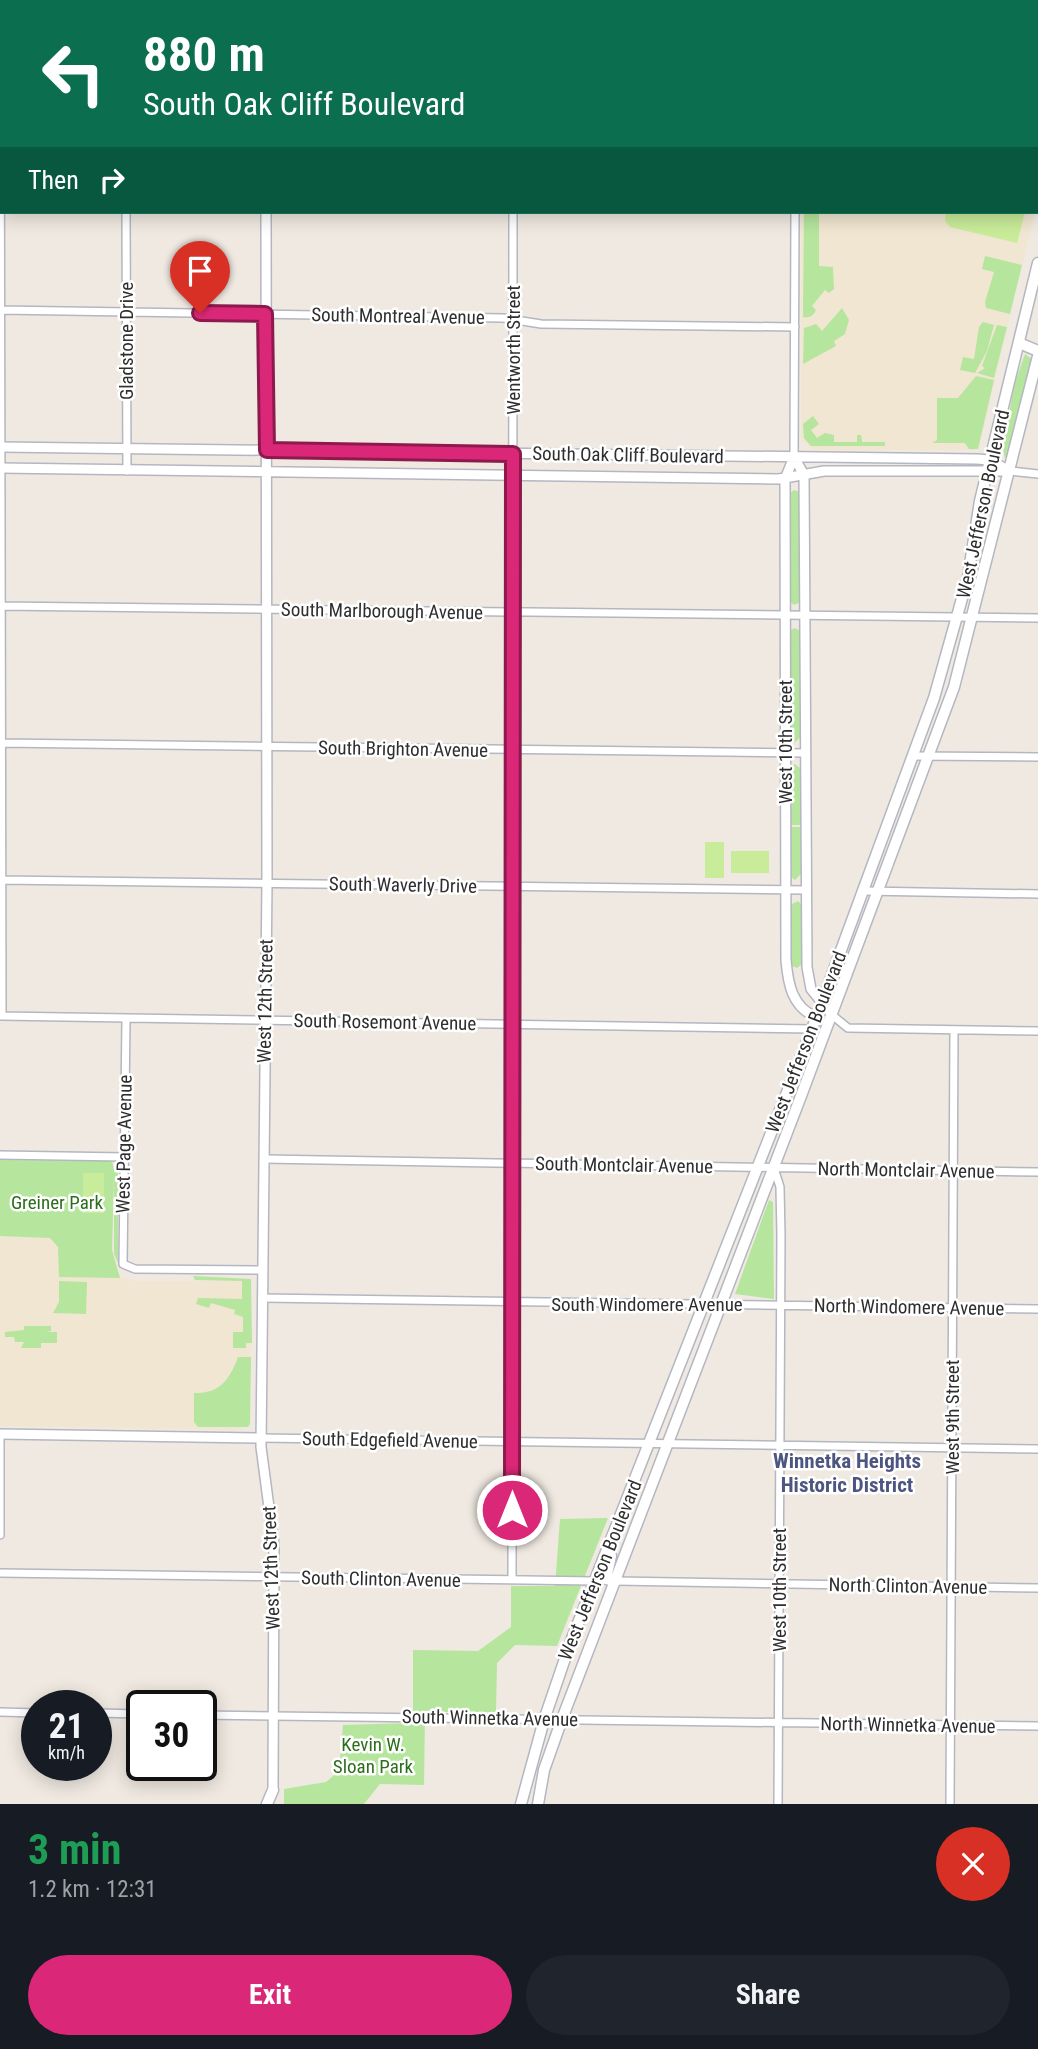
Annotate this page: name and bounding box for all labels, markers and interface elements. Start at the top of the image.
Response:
text: 880 m [143,26,265,83]
icon: left [28,28,119,119]
text: South Oak Cliff Boulevard [143,85,465,123]
icon: right [93,161,131,199]
text: Then [28,165,79,195]
pin [170,241,230,313]
icon: arrive [181,252,219,290]
street label: Gladstone Drive [115,282,138,400]
street label: Wentworth Street [502,285,525,415]
street label: South Montreal Avenue [311,303,485,329]
street label: West Jefferson Boulevard [952,407,1014,601]
street label: South Oak Cliff Boulevard [532,442,724,468]
street label: South Marlborough Avenue [281,598,483,624]
street label: West 10th Street [774,680,797,804]
street label: South Brighton Avenue [318,736,488,762]
street label: South Waverly Drive [329,872,477,898]
street label: West 12th Street [252,939,278,1063]
street label: West Jefferson Boulevard [761,948,851,1136]
street label: South Rosemont Avenue [293,1009,477,1035]
street label: West Page Avenue [111,1074,137,1213]
street label: South Montclair Avenue [535,1152,713,1178]
street label: North Montclair Avenue [817,1157,995,1183]
park label: Greiner Park [11,1191,104,1214]
street label: South Windomere Avenue [551,1293,743,1316]
street label: North Windomere Avenue [814,1294,1005,1320]
street label: West 9th Street [941,1360,964,1474]
street label: South Edgefield Avenue [302,1427,478,1453]
district label: Winnetka Heights Historic District [773,1449,921,1497]
position arrow [475,1473,549,1547]
street label: West Jefferson Boulevard [553,1476,647,1664]
street label: West 12th Street [257,1506,285,1630]
street label: West 10th Street [768,1528,791,1652]
street label: South Clinton Avenue [301,1566,461,1592]
street label: North Clinton Avenue [828,1573,988,1599]
speed limit sign: 30 [126,1690,217,1781]
street label: South Winnetka Avenue [402,1705,578,1731]
text: 21 [49,1706,84,1747]
street label: North Winnetka Avenue [820,1712,996,1738]
park label: Kevin W. Sloan Park [333,1733,414,1778]
text: km/h [48,1742,85,1763]
text: 3 min [28,1825,121,1874]
button: close [936,1827,1010,1901]
text: 1.2 km · 12:31 [28,1876,157,1903]
button: Exit [28,1955,512,2035]
button: Share [526,1955,1010,2035]

